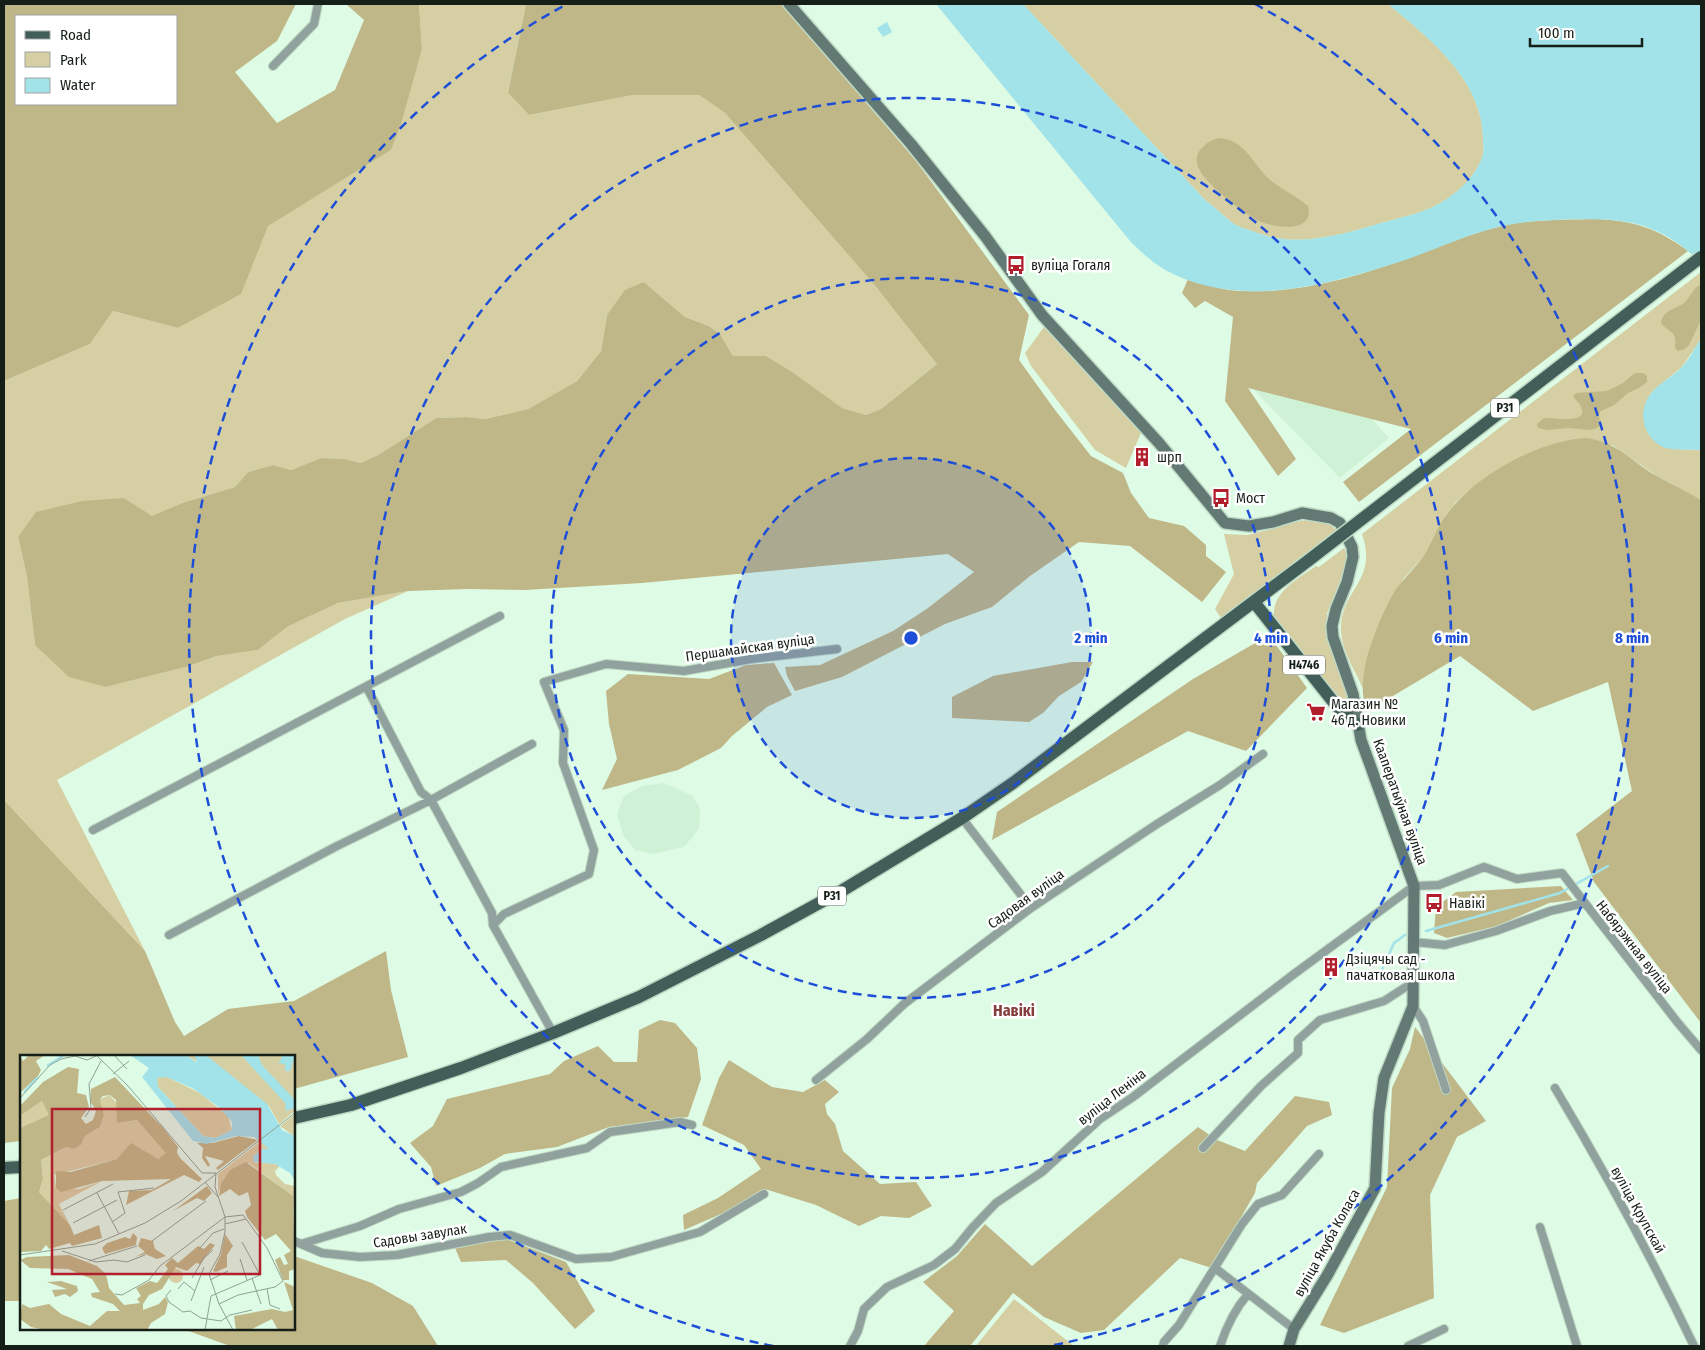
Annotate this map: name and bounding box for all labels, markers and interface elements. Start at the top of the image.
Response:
legend [15,15,178,105]
scale bar [1530,15,1642,47]
text: 100 m [1538,24,1575,42]
text: Road [60,26,91,44]
text: Park [60,51,87,69]
text: Water [60,76,96,94]
bus stop icon: вуліца Гогаля [1005,254,1027,276]
place label: вуліца Гогаля [1031,257,1111,274]
road number: Р31 [1491,398,1519,418]
building icon: шрп [1131,446,1153,468]
place label: шрп [1157,449,1182,466]
bus stop icon: Мост [1210,487,1232,509]
place label: Мост [1236,490,1265,507]
centre of rings [902,629,920,647]
text: 2 min [1073,629,1108,647]
text: 4 min [1254,629,1288,647]
text: 6 min [1434,629,1468,647]
text: 8 min [1615,629,1649,647]
street label: Першамайская вуліца [684,631,816,665]
road number: Н4746 [1283,656,1325,674]
place label: Магазин № 46 д. Новики [1331,696,1406,729]
supermarket icon: Магазин № 46 д. Новики [1305,701,1327,723]
street label: Кааператыўная вуліца [1369,737,1431,868]
street label: Садовая вуліца [985,866,1068,932]
road number: Р31 [818,886,846,906]
bus stop icon: Навікі [1423,892,1445,914]
place label: Навікі [1449,895,1485,912]
street label: Набярэжная вуліца [1592,897,1676,997]
place label: Дзіцячы сад - пачатковая школа [1345,951,1455,984]
building icon: Дзіцячы сад - пачатковая школа [1320,956,1342,978]
district label: Навікі [993,1001,1035,1020]
inset map [20,1055,295,1330]
street label: вуліца Леніна [1075,1065,1150,1129]
street label: вуліца Крупскай [1607,1164,1669,1256]
street label: вуліца Якуба Коласа [1290,1186,1364,1300]
street label: Садовы завулак [372,1220,468,1252]

